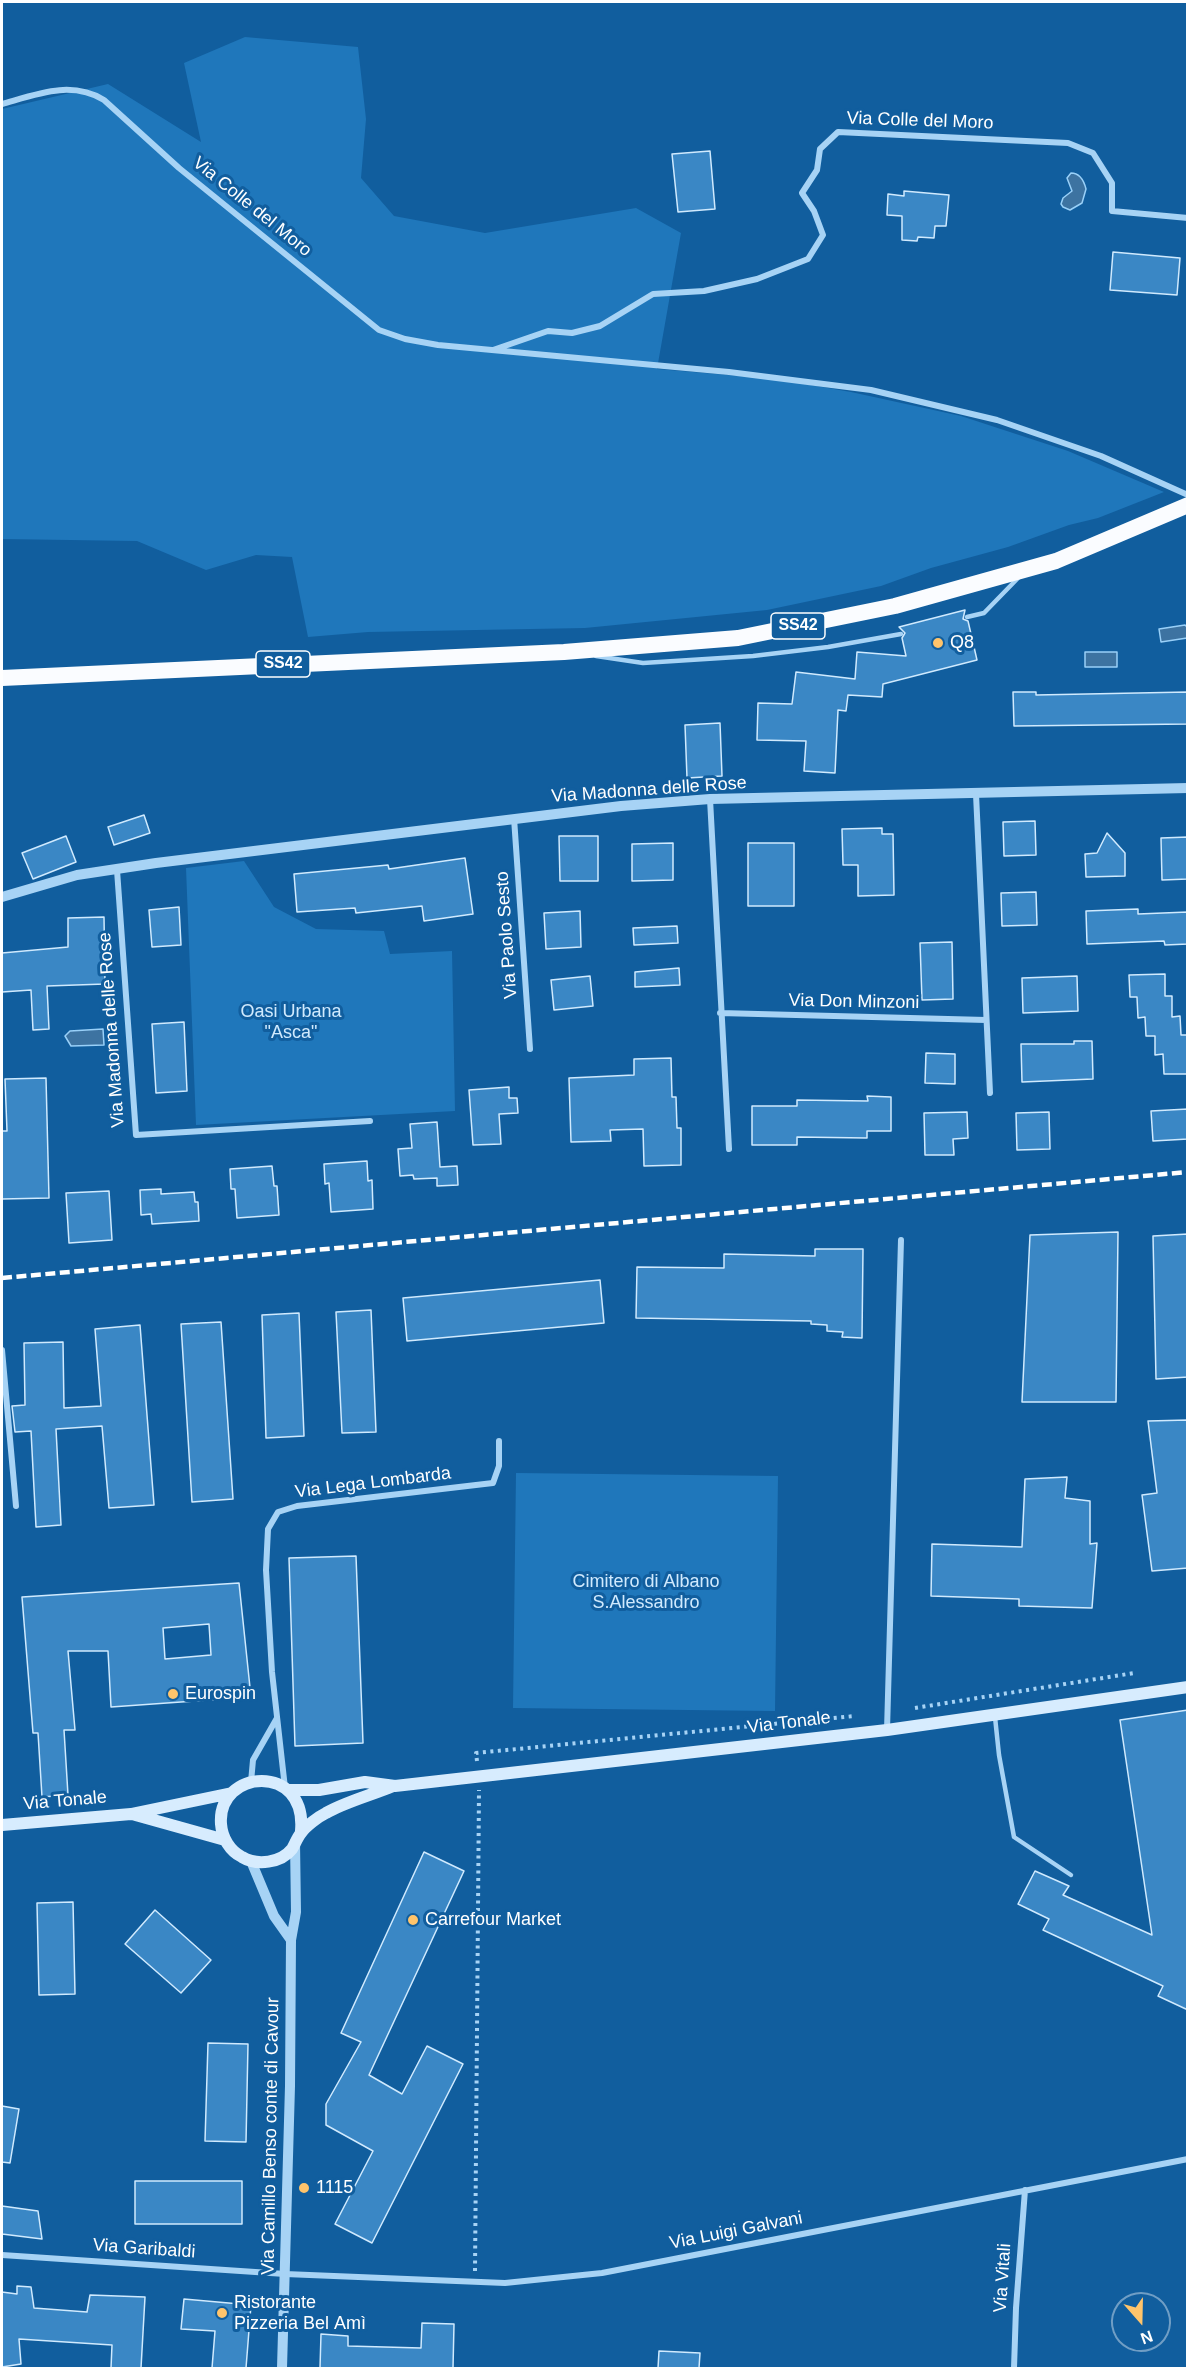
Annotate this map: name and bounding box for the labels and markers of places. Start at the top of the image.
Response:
place label: Q8 [950,632,974,654]
marker: Q8 [931,636,945,650]
place label: Eurospin [185,1683,256,1705]
marker: Eurospin [166,1687,180,1701]
place label: Carrefour Market [425,1909,561,1931]
marker: Carrefour Market [406,1913,420,1927]
place label: 1115 [316,2177,353,2199]
marker: 1115 [297,2181,311,2195]
place label: Ristorante Pizzeria Bel Amì [234,2292,366,2334]
marker: Ristorante Pizzeria Bel Amì [215,2306,229,2320]

